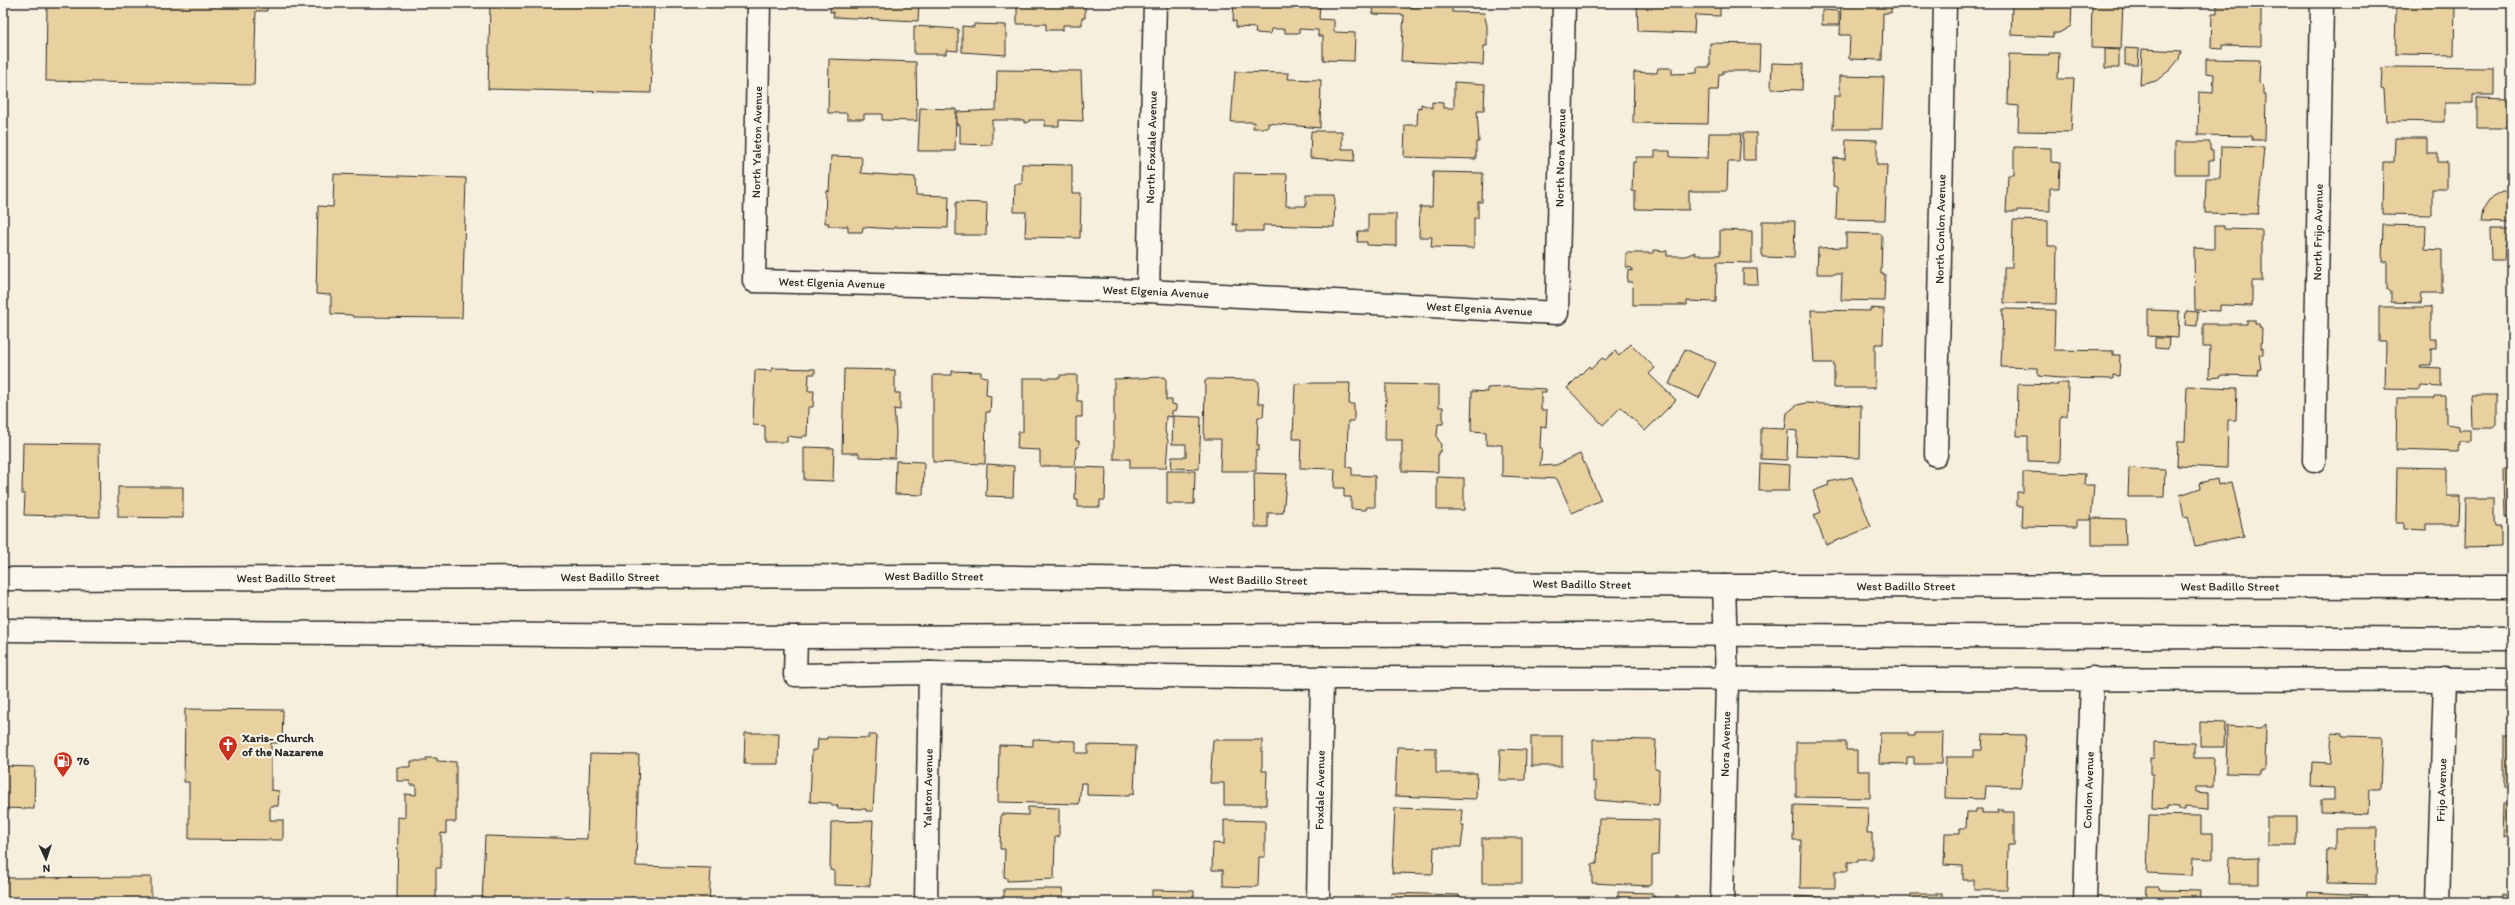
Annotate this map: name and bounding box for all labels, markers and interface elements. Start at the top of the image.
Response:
street label: North Yaleton Avenue [749,86,765,198]
street label: North Foxdale Avenue [1143,90,1160,204]
street label: North Nora Avenue [1552,108,1569,207]
street label: North Conlon Avenue [1932,174,1949,284]
street label: North Frijo Avenue [2310,183,2326,280]
street label: West Elgenia Avenue [778,275,886,291]
street label: West Elgenia Avenue [1102,283,1210,301]
street label: West Elgenia Avenue [1426,299,1533,319]
street label: West Badillo Street [885,569,984,584]
street label: West Badillo Street [561,570,660,584]
street label: West Badillo Street [237,571,336,585]
street label: West Badillo Street [1208,572,1308,588]
street label: West Badillo Street [1532,577,1632,592]
street label: West Badillo Street [1856,579,1956,593]
street label: West Badillo Street [2180,580,2280,594]
street label: Nora Avenue [1718,711,1733,777]
place label: Xaris- Church of the Nazarene [242,731,324,759]
church icon: Xaris- Church of the Nazarene [217,734,239,762]
street label: Yaleton Avenue [920,748,936,828]
fuel station icon: 76 [52,750,74,778]
street label: Foxdale Avenue [1312,750,1328,830]
street label: Conlon Avenue [2080,751,2097,829]
place label: 76 [76,754,90,768]
street label: Frijo Avenue [2434,758,2450,822]
north arrow [26,839,66,879]
text: N [42,862,51,875]

